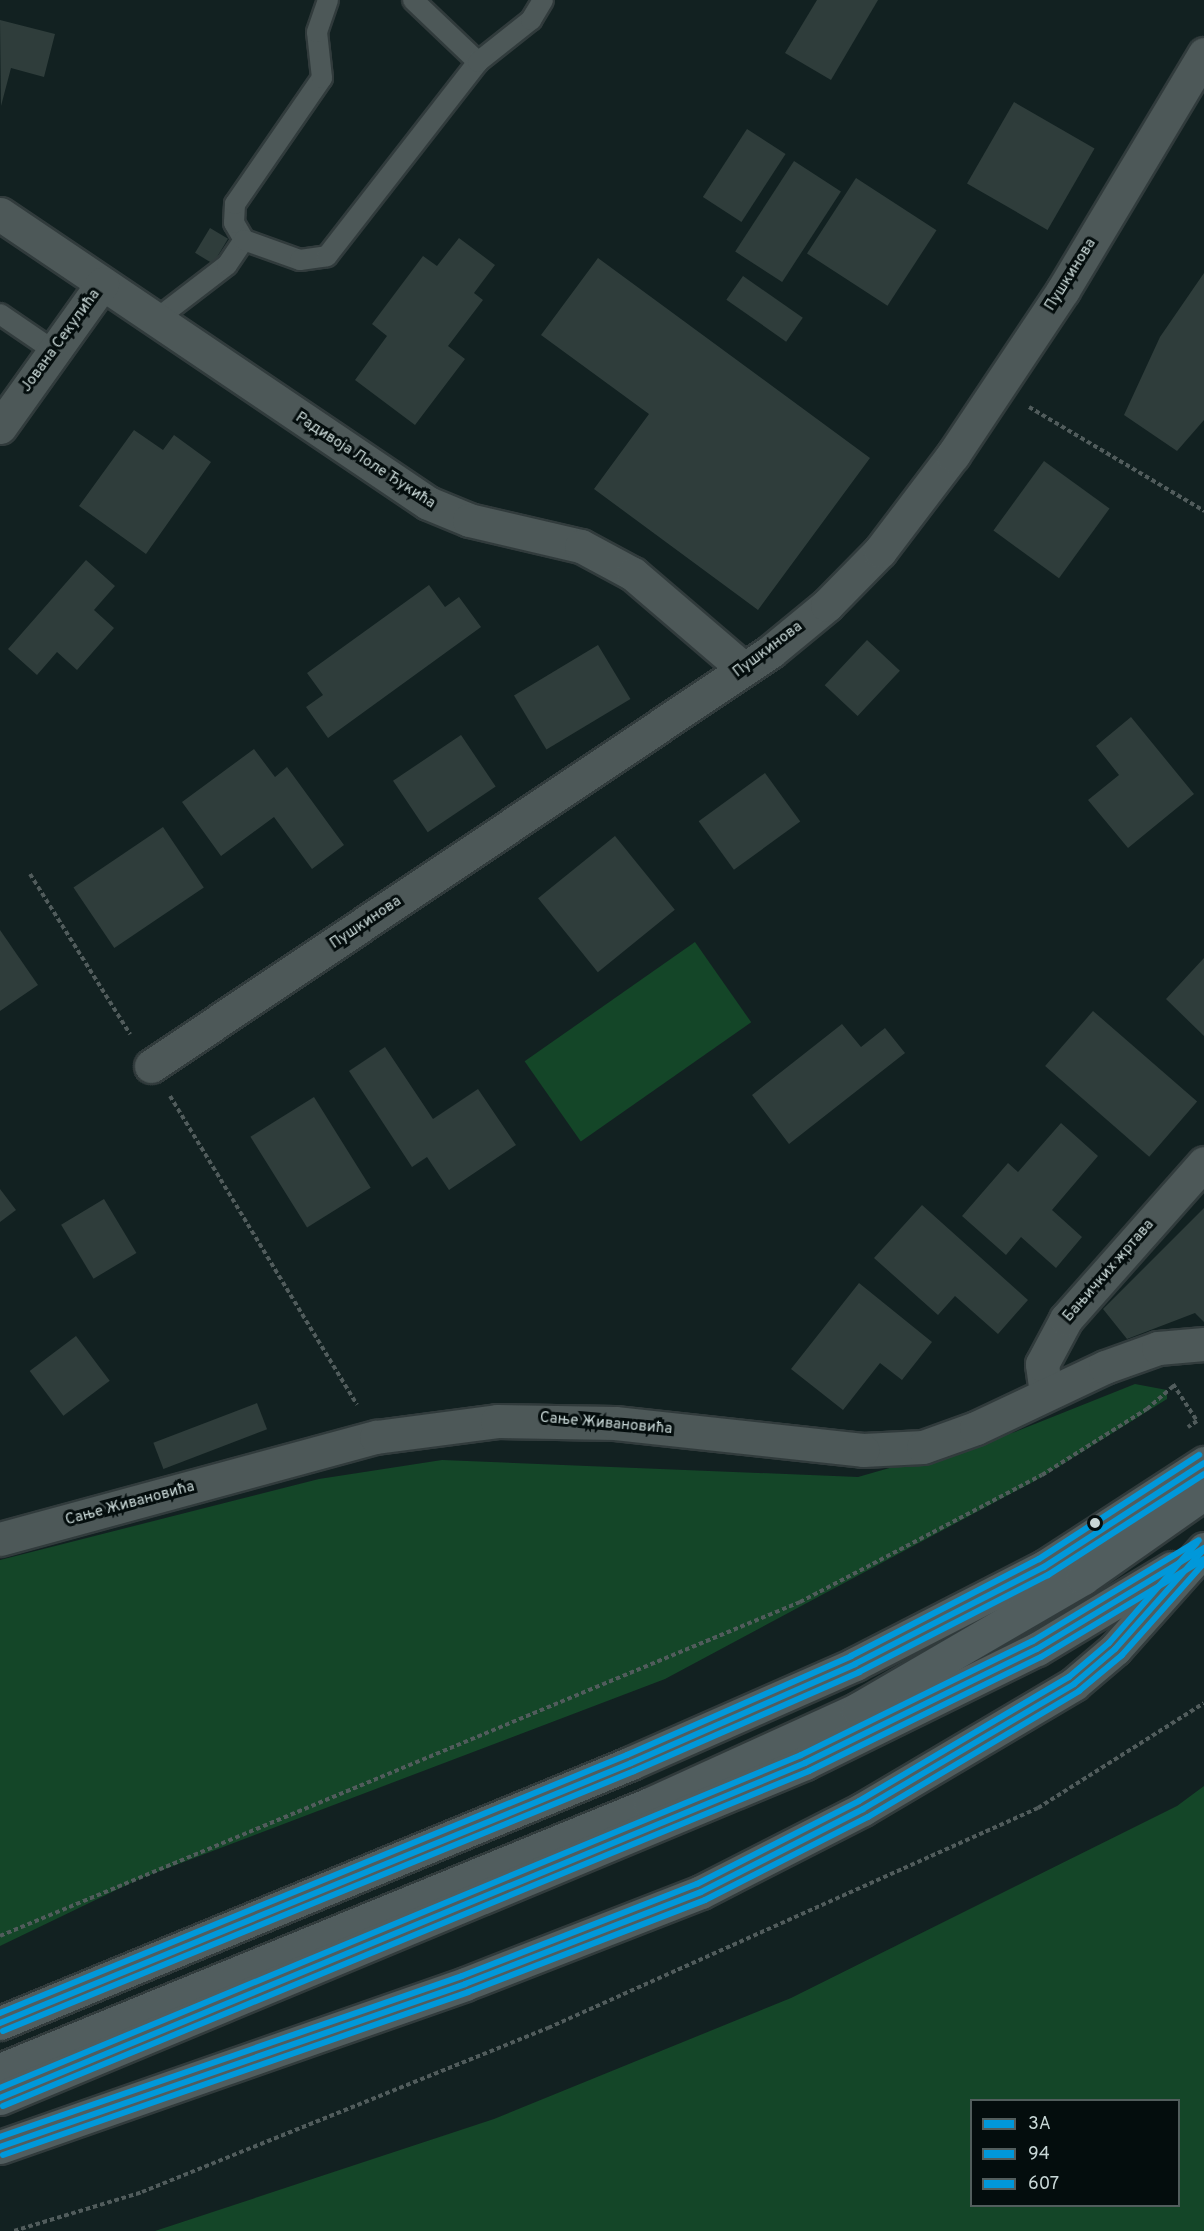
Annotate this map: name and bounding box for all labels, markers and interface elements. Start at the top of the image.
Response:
street label: Пушкинова [1042,236,1100,314]
street label: Јована Секулића [18,286,104,396]
street label: Радивоја Лоле Ђукића [291,409,439,513]
street label: Пушкинова [730,618,806,682]
street label: Пушкинова [327,893,405,953]
street label: Бањичких жртава [1060,1216,1158,1326]
street label: Сање Живановића [539,1409,673,1439]
street label: Сање Живановића [64,1478,196,1530]
unlabelled marker [1089,1517,1101,1529]
legend [970,2099,1180,2207]
text: 3A [1028,2113,1051,2136]
text: 94 [1028,2143,1050,2166]
text: 607 [1028,2173,1059,2196]

